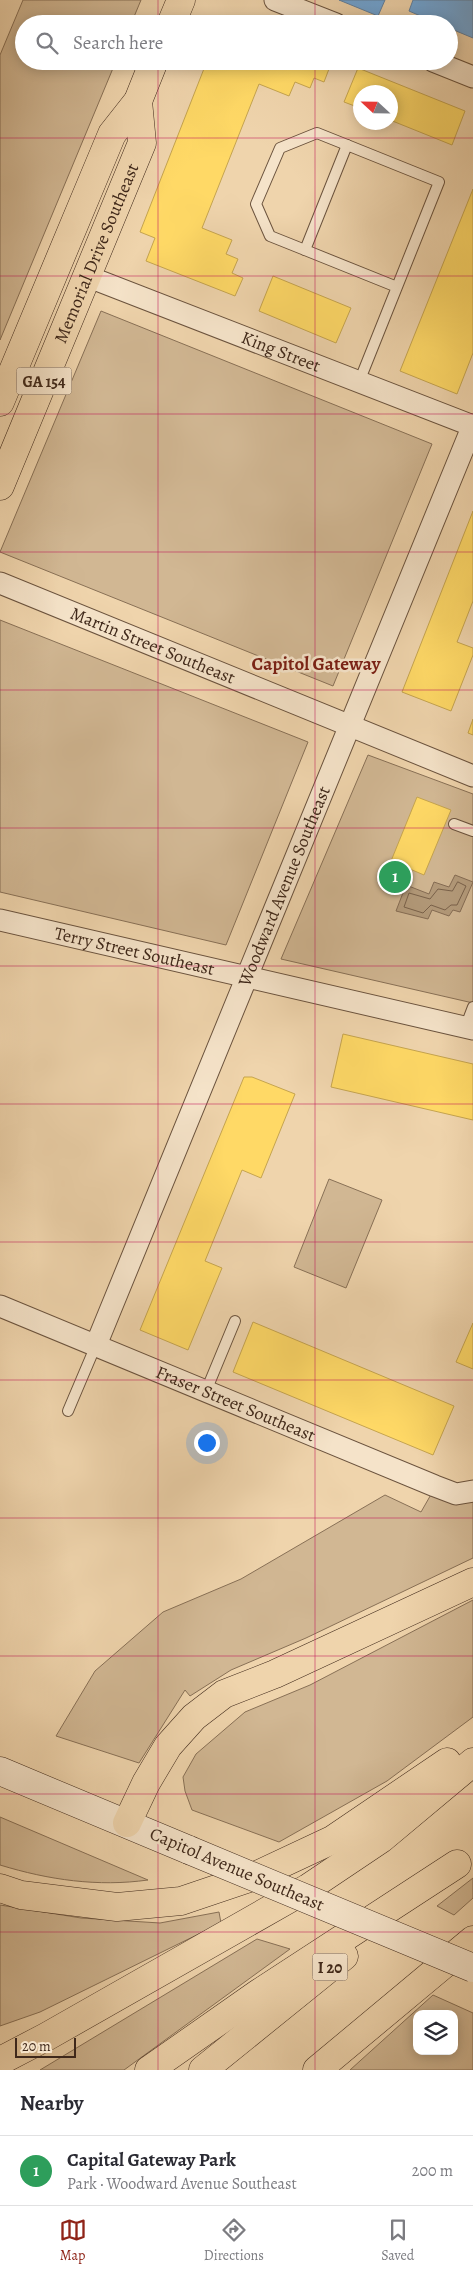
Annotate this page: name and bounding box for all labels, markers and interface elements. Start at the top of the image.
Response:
search box [15,15,458,70]
icon: search [33,29,61,57]
text: Search here [73,30,163,56]
north arrow [353,85,398,130]
street label: Memorial Drive Southeast [48,160,144,347]
street label: King Street [238,325,324,378]
road number: GA 154 [17,368,72,394]
street label: Martin Street Southeast [67,601,239,690]
district label: Capitol Gateway [251,651,382,677]
street label: Woodward Avenue Southeast [232,782,336,991]
pin: 1 [379,858,411,896]
street label: Terry Street Southeast [52,921,217,981]
street label: Fraser Street Southeast [152,1360,319,1447]
your location [194,1430,220,1456]
street label: Capitol Avenue Southeast [146,1821,328,1917]
road number: I 20 [312,1954,348,1980]
map controls [413,2010,458,2055]
button: layers [413,2010,458,2055]
scale bar [15,2035,76,2058]
text: 20 m [22,2037,51,2056]
text: Nearby [20,2089,83,2117]
text: Capital Gateway Park [67,2147,236,2173]
text: 1 [33,2160,39,2182]
text: 200 m [412,2160,453,2182]
text: Park · Woodward Avenue Southeast [67,2173,297,2195]
tab: Map [59,2216,87,2265]
tab: Directions [204,2216,264,2265]
tab: Saved [381,2216,414,2265]

